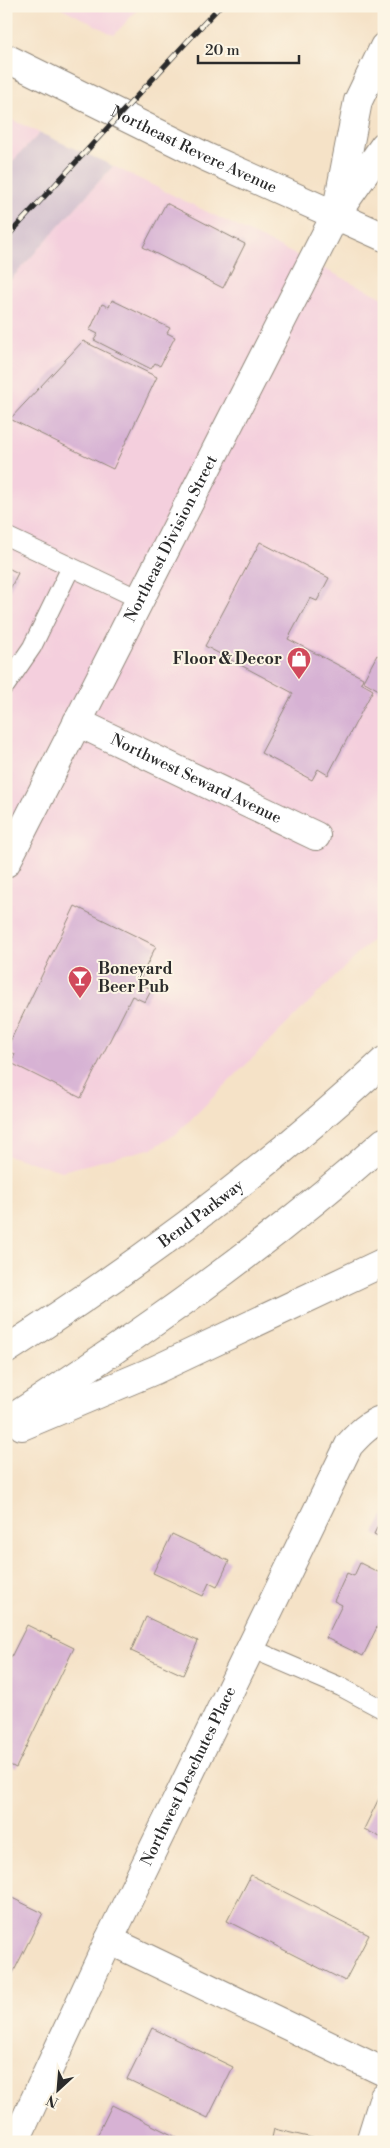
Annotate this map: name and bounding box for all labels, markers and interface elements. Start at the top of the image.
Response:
scale bar [198,32,299,64]
text: 20 m [205,41,240,60]
street label: Northeast Revere Avenue [108,101,280,198]
street label: Northeast Division Street [120,452,222,625]
shop icon: Floor & Decor [286,646,312,680]
place label: Floor & Decor [173,649,282,669]
street label: Northwest Seward Avenue [107,730,285,828]
place label: Boneyard Beer Pub [98,959,173,997]
bar icon: Boneyard Beer Pub [67,965,93,999]
street label: Bend Parkway [154,1175,248,1253]
street label: Northwest Deschutes Place [137,1683,240,1869]
north arrow [32,2066,82,2116]
text: N [44,2090,62,2111]

